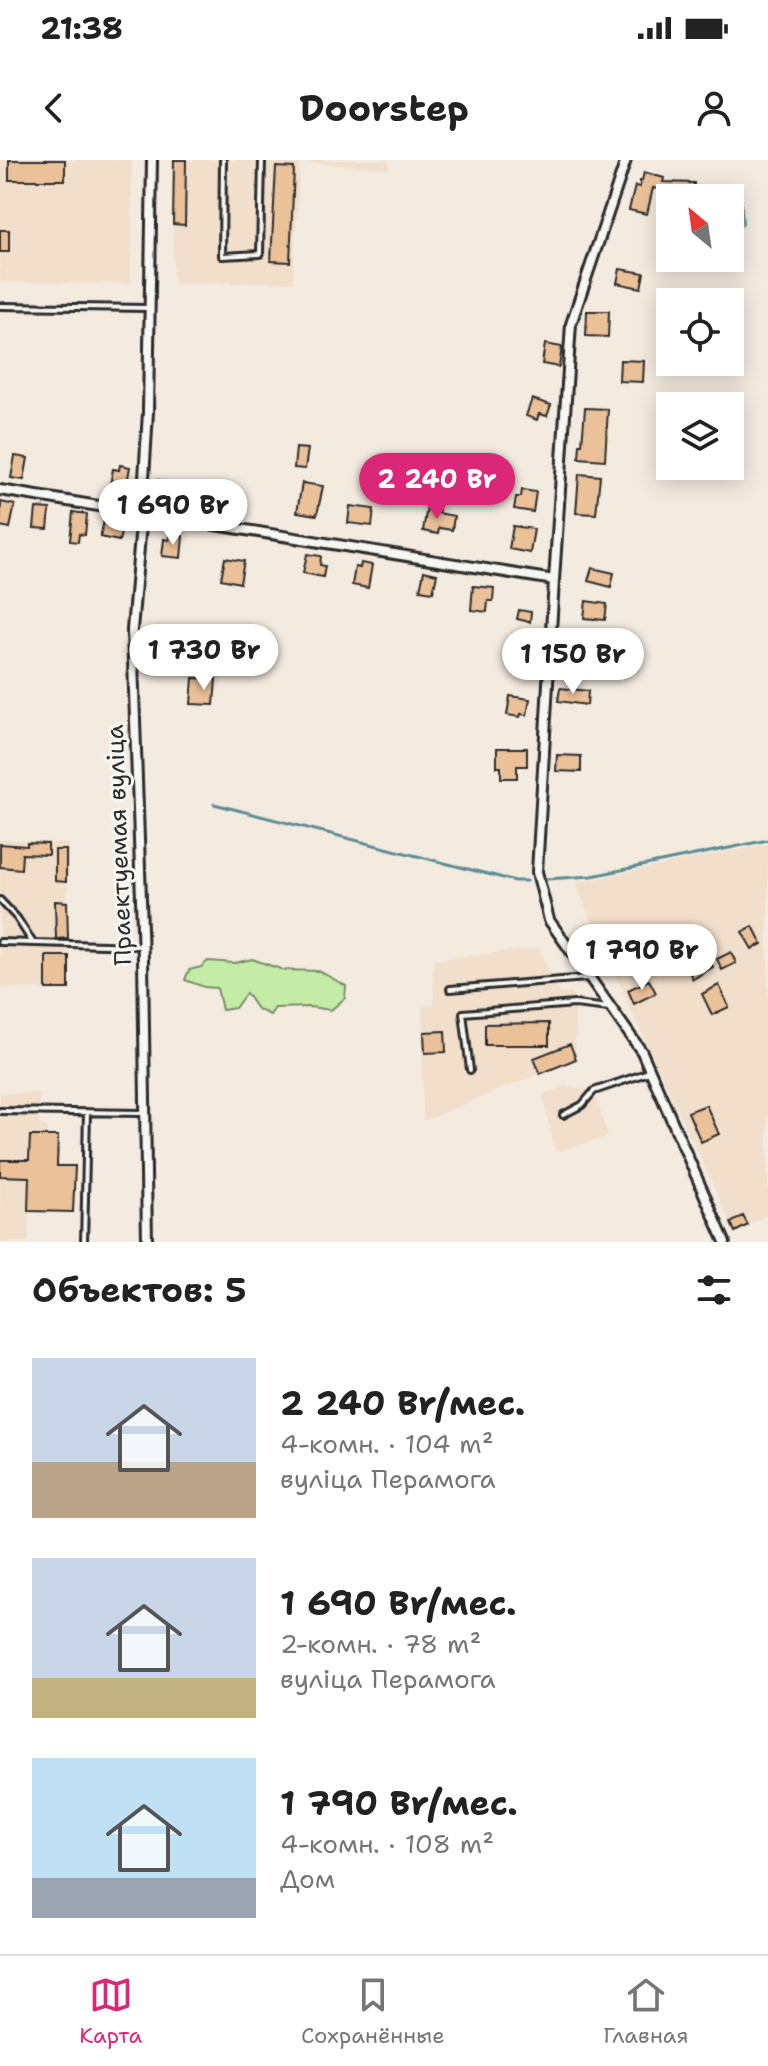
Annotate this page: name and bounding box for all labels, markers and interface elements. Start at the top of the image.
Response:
text: 21:38 [40,8,123,49]
text: Doorstep [299,84,469,133]
icon: back [32,86,76,130]
icon: person [692,86,736,130]
north arrow [656,184,744,272]
map controls [656,184,744,480]
button: locate [656,288,744,376]
button: layers [656,392,744,480]
pin: 2 240 Br [354,453,520,521]
text: 2 240 Br [377,461,497,496]
pin: 1 690 Br [90,479,256,547]
text: 1 690 Br [116,487,230,522]
pin: 1 730 Br [121,624,287,692]
pin: 1 150 Br [490,628,656,696]
text: 1 730 Br [147,632,261,667]
text: 1 150 Br [520,636,626,671]
street label: Праектуемая вуліца [99,724,139,966]
pin: 1 790 Br [559,924,725,992]
text: 1 790 Br [585,932,699,967]
text: Объектов: 5 [32,1267,247,1313]
icon: filters [692,1268,736,1312]
text: 2 240 Br/мес. [280,1380,525,1426]
icon: home [96,1390,192,1486]
text: 4-комн. · 104 m² [280,1426,494,1461]
text: вуліца Перамога [280,1461,496,1496]
text: 1 690 Br/мес. [280,1580,517,1626]
icon: home [96,1590,192,1686]
text: 2-комн. · 78 m² [280,1626,481,1661]
text: вуліца Перамога [280,1661,496,1696]
text: 1 790 Br/мес. [280,1780,518,1826]
icon: home [96,1790,192,1886]
text: 4-комн. · 108 m² [280,1826,494,1861]
text: Дом [280,1861,335,1896]
tab: Карта [79,1973,142,2050]
tab: Сохранённые [301,1973,445,2050]
tab: Главная [603,1973,689,2050]

